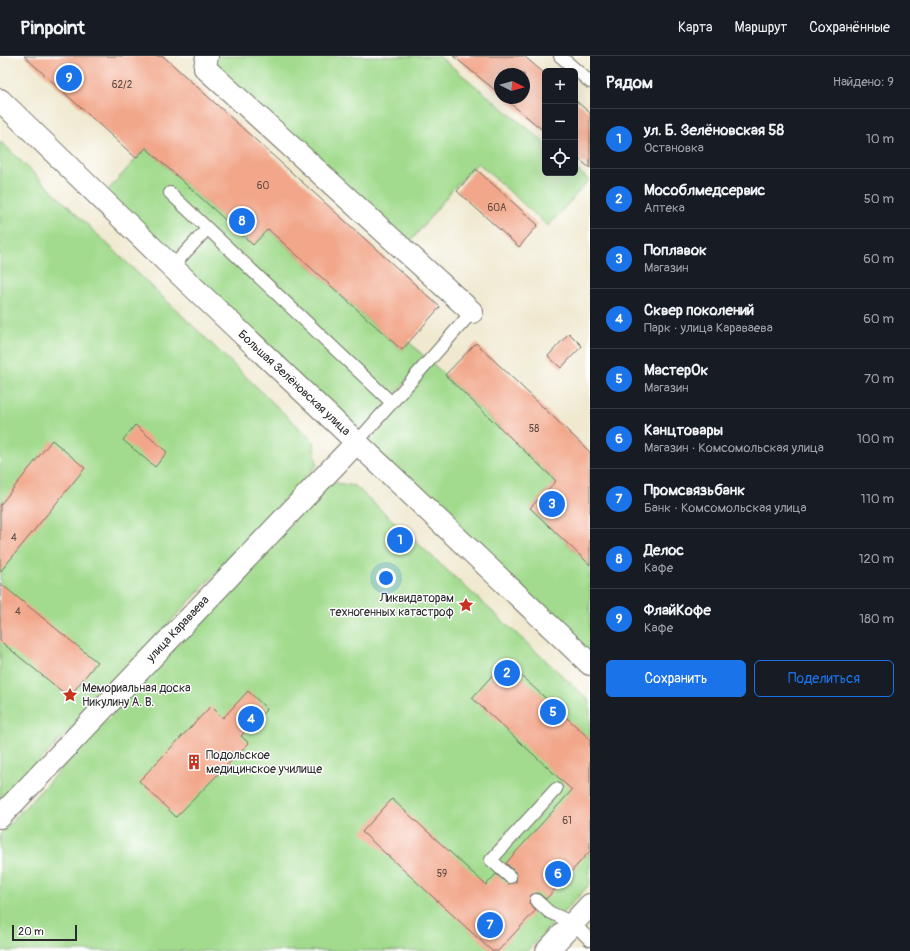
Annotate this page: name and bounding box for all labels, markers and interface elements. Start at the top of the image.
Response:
text: Pinpoint [20,16,85,40]
text: Карта [678,19,713,36]
text: Маршрут [735,19,787,36]
text: Сохранённые [809,19,890,36]
pin: 9 [56,63,82,93]
north arrow [494,68,530,104]
map controls [542,68,578,176]
button: + [542,68,578,104]
text: Рядом [606,72,653,93]
text: Найдено: 9 [833,74,894,90]
house number: 62/2 [112,79,133,91]
button: − [542,104,578,140]
text: ул. Б. Зелёновская 58 [644,121,784,140]
text: 1 [616,131,622,147]
text: 10 m [866,131,894,147]
button: locate [542,140,578,176]
text: Остановка [644,140,704,156]
house number: 60 [257,180,269,192]
text: Мособлмедсервис [644,181,765,200]
text: 2 [615,191,623,207]
text: 50 m [864,191,894,207]
text: Аптека [644,200,685,216]
house number: 60А [487,202,507,214]
pin: 8 [229,206,255,236]
text: Поплавок [644,241,707,260]
text: 3 [615,251,623,267]
text: 60 m [863,251,894,267]
text: Магазин [644,260,688,276]
text: Сквер поколений [644,301,754,320]
text: 4 [615,311,623,327]
text: 60 m [863,311,894,327]
text: Парк · улица Караваева [644,320,773,336]
street label: Большая Зелёновская улица [235,327,354,439]
text: МастерОк [644,361,708,380]
text: 5 [615,371,623,387]
text: 70 m [864,371,894,387]
text: Магазин [644,380,688,396]
text: Канцтовары [644,421,723,440]
house number: 58 [529,423,539,435]
text: 6 [615,431,623,447]
text: 100 m [857,431,894,447]
text: Магазин · Комсомольская улица [644,440,824,456]
text: Промсвязьбанк [644,481,745,500]
pin: 3 [539,489,565,519]
text: 7 [616,491,622,507]
text: 110 m [861,491,894,507]
text: Банк · Комсомольская улица [644,500,807,516]
pin: 1 [387,525,413,555]
house number: 4 [11,532,17,544]
text: Делос [644,541,684,560]
text: 8 [616,551,622,567]
text: 120 m [858,551,894,567]
text: Кафе [644,560,673,576]
your location [376,568,396,588]
place label: Ликвидаторам техногенных катастроф [330,591,454,620]
street label: улица Караваева [143,592,213,666]
place icon: Ликвидаторам техногенных катастроф [457,596,475,614]
text: ФлайКофе [644,601,711,620]
house number: 4 [15,606,21,618]
text: 9 [616,611,622,627]
text: 180 m [859,611,894,627]
text: Кафе [644,620,673,636]
pin: 2 [494,658,520,688]
button: Сохранить [606,660,746,697]
button: Поделиться [754,660,894,697]
place label: Мемориальная доска Никулину А. В. [82,681,191,710]
place icon: Мемориальная доска Никулину А. В. [61,686,79,704]
pin: 5 [540,697,566,727]
pin: 4 [238,704,264,734]
place label: Подольское медицинское училище [206,748,322,777]
building icon: Подольское медицинское училище [185,753,203,771]
house number: 61 [562,815,572,827]
pin: 6 [545,859,571,889]
house number: 59 [437,868,447,880]
pin: 7 [477,910,503,940]
scale bar [12,923,77,942]
text: 20 m [18,925,44,938]

